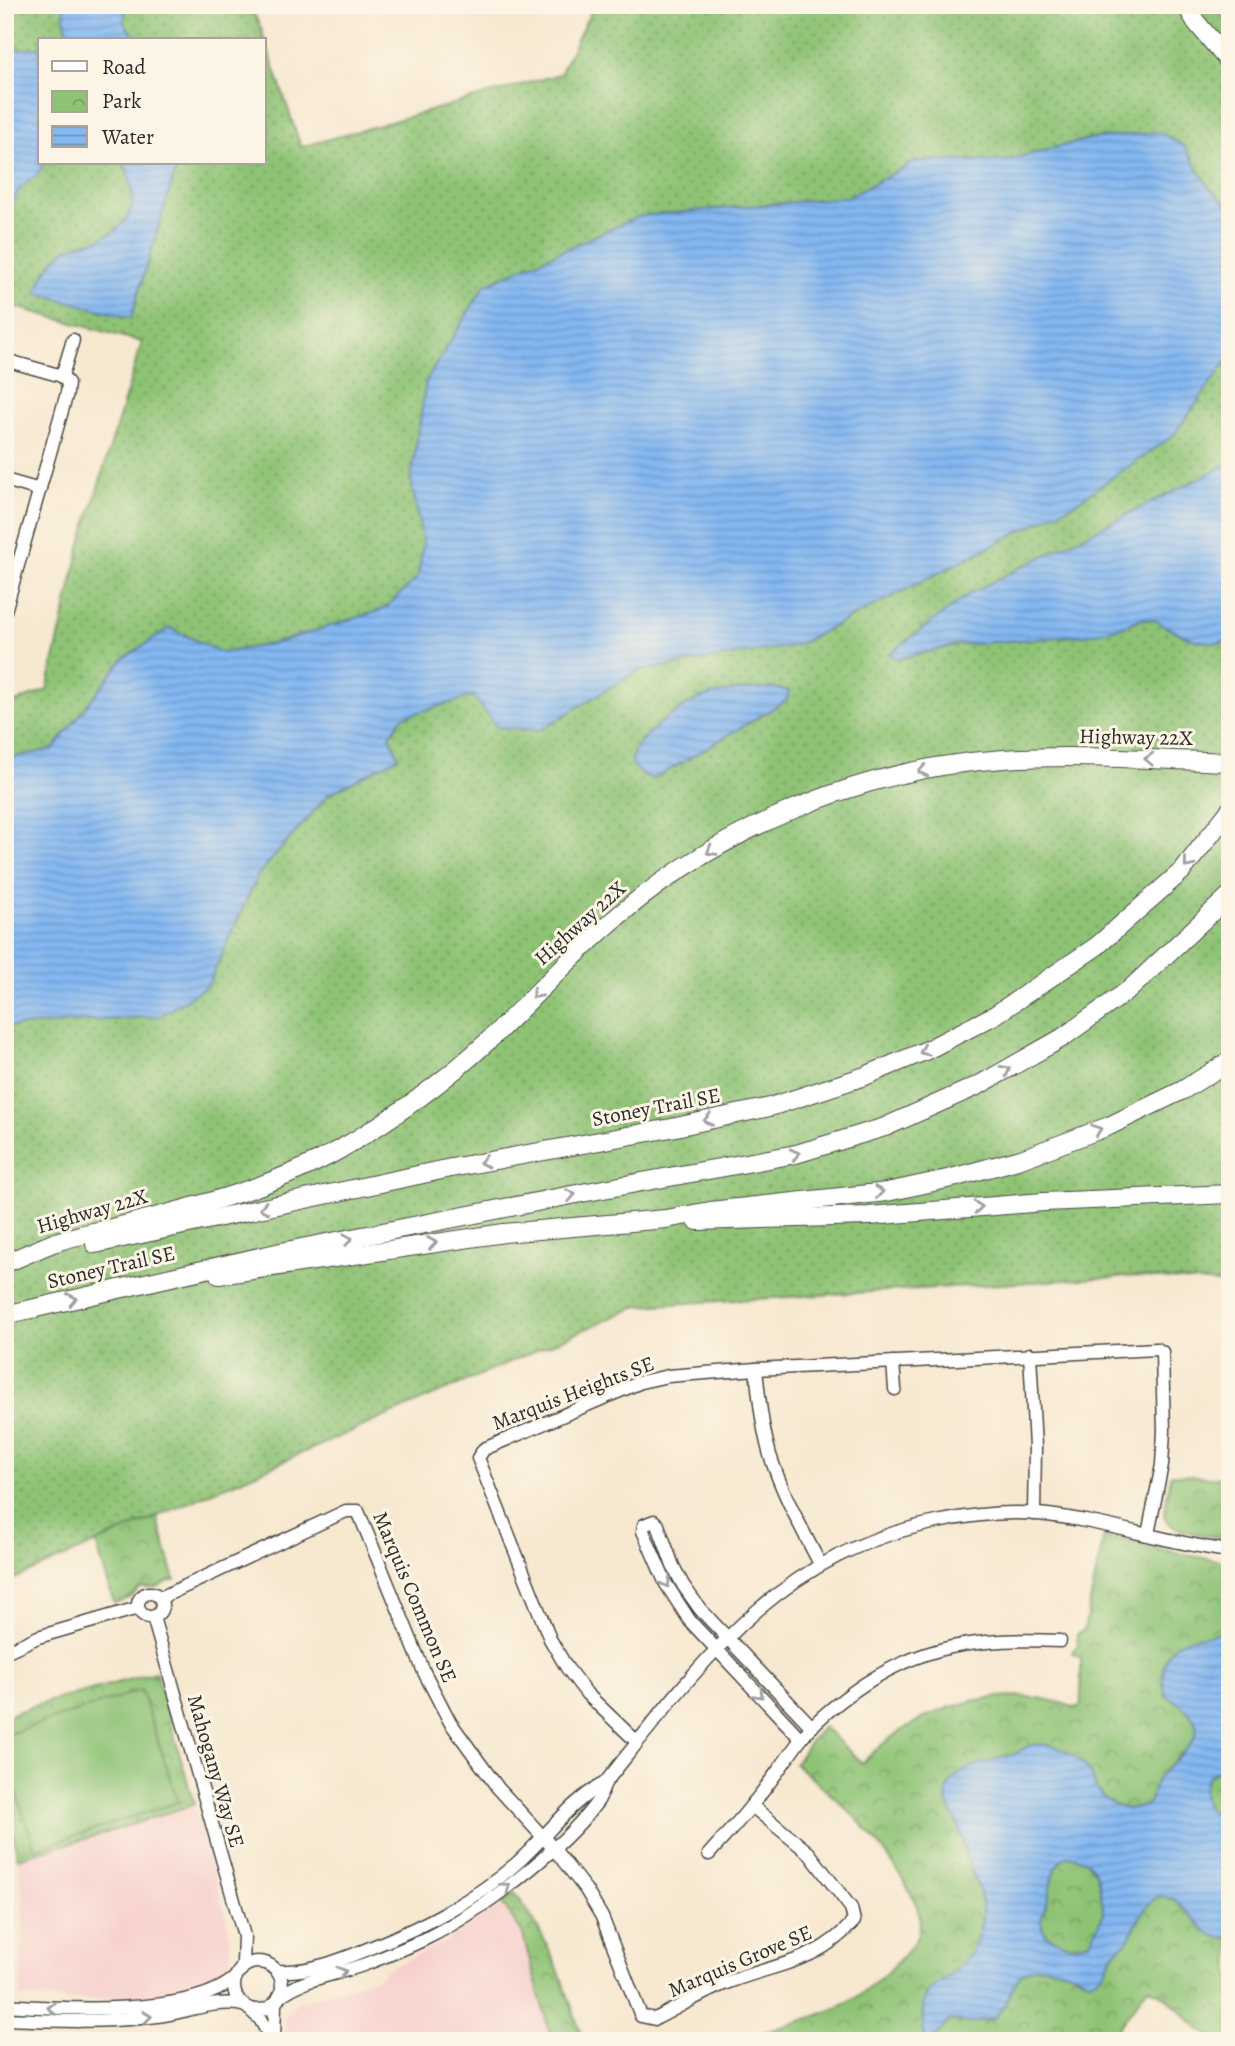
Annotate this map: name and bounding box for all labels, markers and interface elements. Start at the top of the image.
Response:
legend [38,38,266,164]
text: Road [102,53,146,81]
text: Park [102,87,142,115]
text: Water [101,123,154,151]
street label: Highway 22X [1079,722,1193,752]
one-way arrow [1143,752,1154,767]
one-way arrow [917,763,929,777]
one-way arrow [706,843,719,856]
one-way arrow [1183,856,1196,869]
street label: Highway 22X [528,874,632,972]
one-way arrow [531,986,544,999]
one-way arrow [919,1043,931,1057]
one-way arrow [998,1065,1011,1078]
street label: Stoney Trail SE [589,1081,723,1133]
one-way arrow [702,1112,714,1127]
one-way arrow [1091,1124,1103,1138]
one-way arrow [789,1148,801,1162]
one-way arrow [478,1154,490,1169]
street label: Highway 22X [33,1182,151,1240]
one-way arrow [873,1185,885,1200]
one-way arrow [565,1188,577,1203]
one-way arrow [258,1200,270,1214]
one-way arrow [973,1200,984,1215]
one-way arrow [342,1232,354,1247]
one-way arrow [426,1236,438,1251]
street label: Stoney Trail SE [44,1239,178,1295]
one-way arrow [66,1293,78,1308]
street label: Marquis Heights SE [488,1349,658,1437]
street label: Marquis Common SE [366,1507,464,1687]
one-way arrow [658,1575,671,1588]
one-way arrow [750,1686,763,1699]
street label: Mahogany Way SE [181,1691,251,1851]
one-way arrow [499,1882,511,1895]
street label: Marquis Grove SE [664,1918,816,2004]
one-way arrow [335,1966,347,1980]
one-way arrow [46,2001,57,2016]
one-way arrow [142,2010,153,2025]

